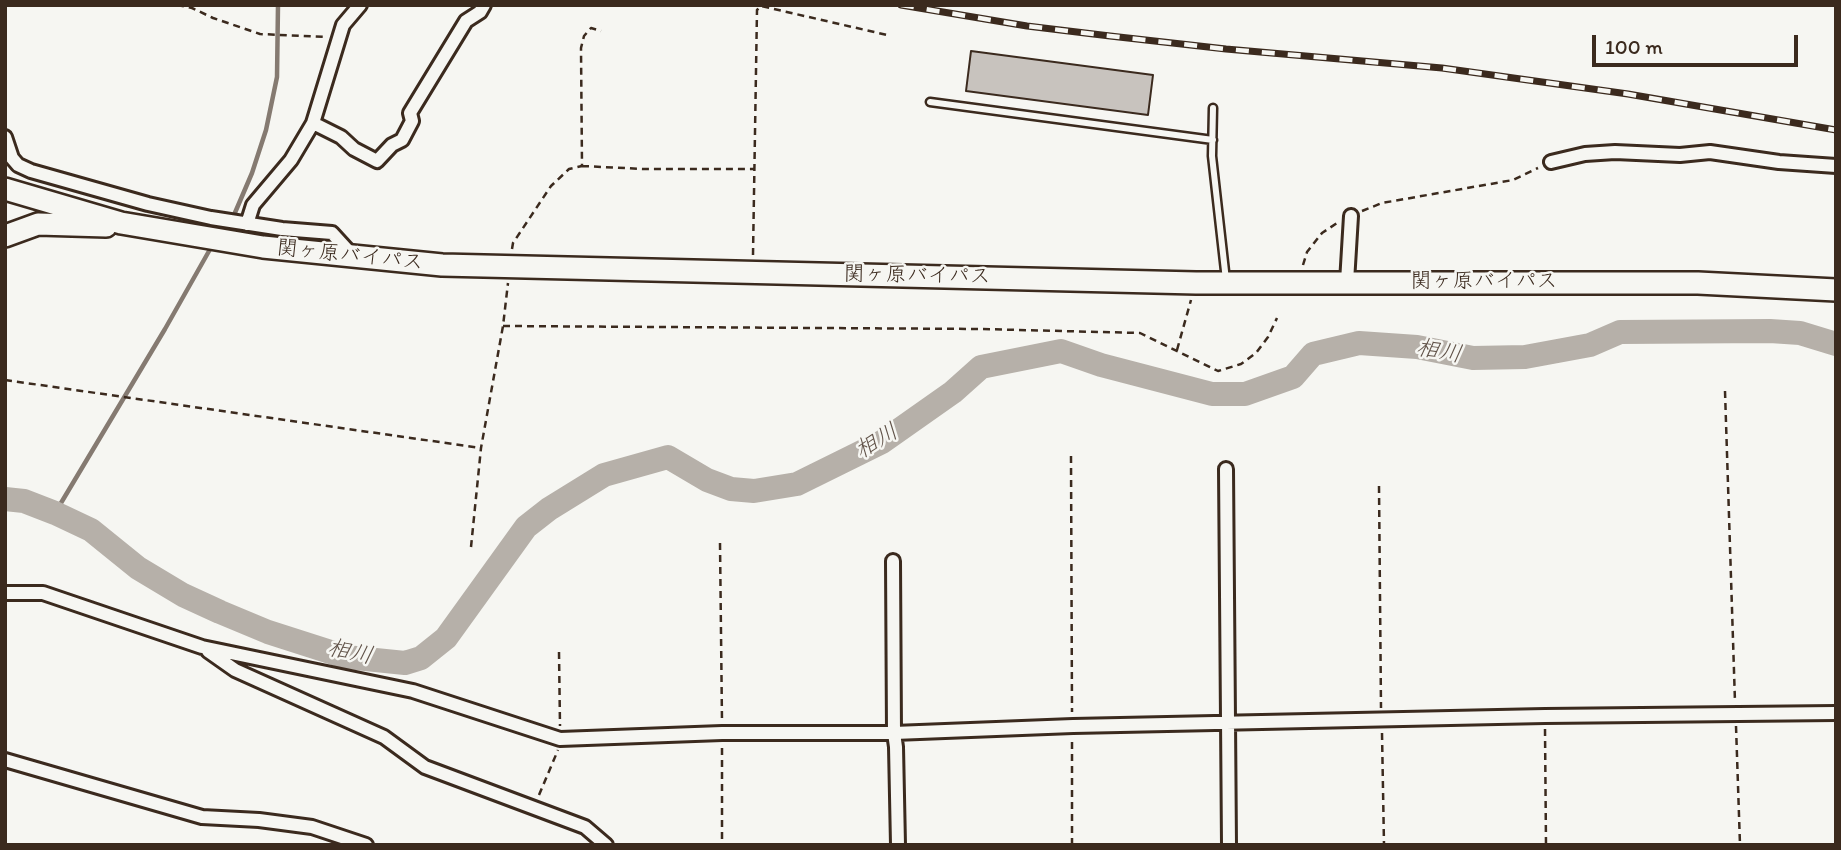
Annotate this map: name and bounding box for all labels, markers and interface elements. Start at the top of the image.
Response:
scale bar [1596,21,1802,65]
text: 100 m [1605,34,1663,59]
street label: 関ヶ原バイパス [276,236,424,276]
street label: 関ヶ原バイパス [843,262,991,290]
street label: 関ヶ原バイパス [1411,269,1557,295]
water label: 相川 [1414,334,1464,370]
water label: 相川 [850,418,904,466]
water label: 相川 [325,635,375,671]

